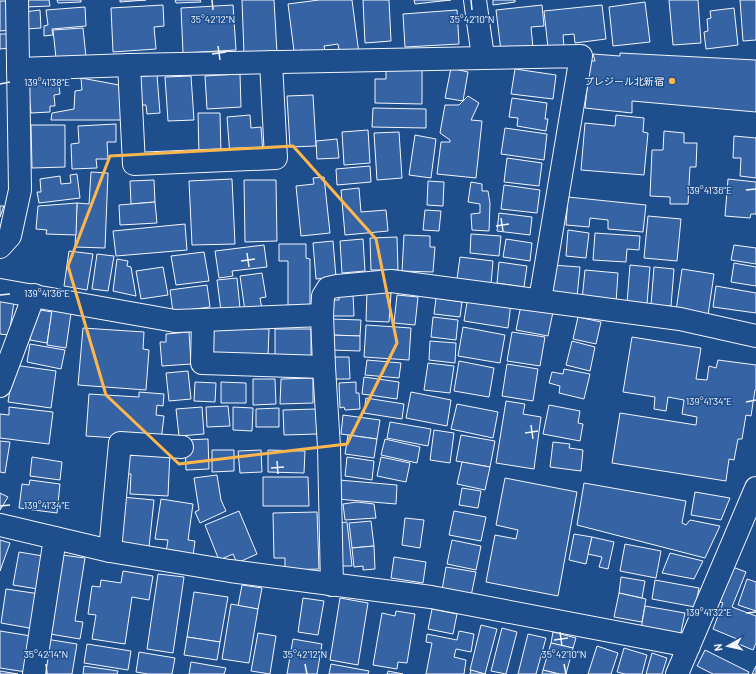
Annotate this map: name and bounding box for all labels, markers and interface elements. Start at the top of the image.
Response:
text: 35°42'12"N [191,13,235,25]
text: 35°42'10"N [450,13,494,25]
place label: プレジール北新宿 [584,75,664,87]
text: 139°41'38"E [24,76,70,88]
marker: プレジール北新宿 [667,76,677,86]
text: 139°41'36"E [686,184,732,196]
text: 139°41'36"E [24,287,70,299]
text: 139°41'34"E [686,395,732,407]
text: 139°41'34"E [24,499,70,511]
text: 139°41'32"E [686,606,732,618]
north arrow [708,626,748,666]
text: N [711,643,725,652]
text: 35°42'14"N [24,648,68,660]
text: 35°42'12"N [283,648,327,660]
text: 35°42'10"N [542,648,586,660]

